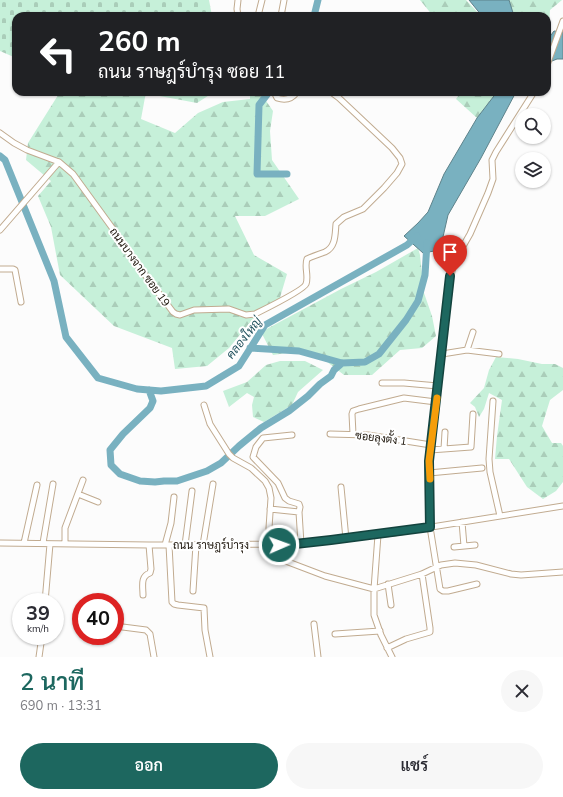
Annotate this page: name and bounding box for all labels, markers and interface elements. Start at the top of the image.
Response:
text: 260 m [98,23,181,61]
icon: left [32,28,84,80]
text: ถนน ราษฎร์บำรุง ซอย 11 [98,60,285,84]
map controls [515,108,551,188]
button: search [515,108,551,144]
button: layers [515,152,551,188]
street label: ถนนบางจาก ซอย 19 [106,225,173,310]
pin [433,235,467,276]
icon: arrive [439,241,461,263]
water label: คลองใหญ่ [223,313,266,362]
street label: ซอยลุงตั้ง 1 [354,424,408,450]
position arrow [258,524,300,566]
street label: ถนน ราษฎร์บำรุง [173,537,249,554]
speed limit sign: 40 [72,593,124,645]
text: 39 [26,600,50,627]
text: km/h [27,622,49,636]
text: 2 นาที [20,666,84,698]
button: close [501,670,543,712]
text: 690 m · 13:31 [20,697,102,715]
button: ออก [20,743,278,789]
button: แชร์ [286,743,543,789]

